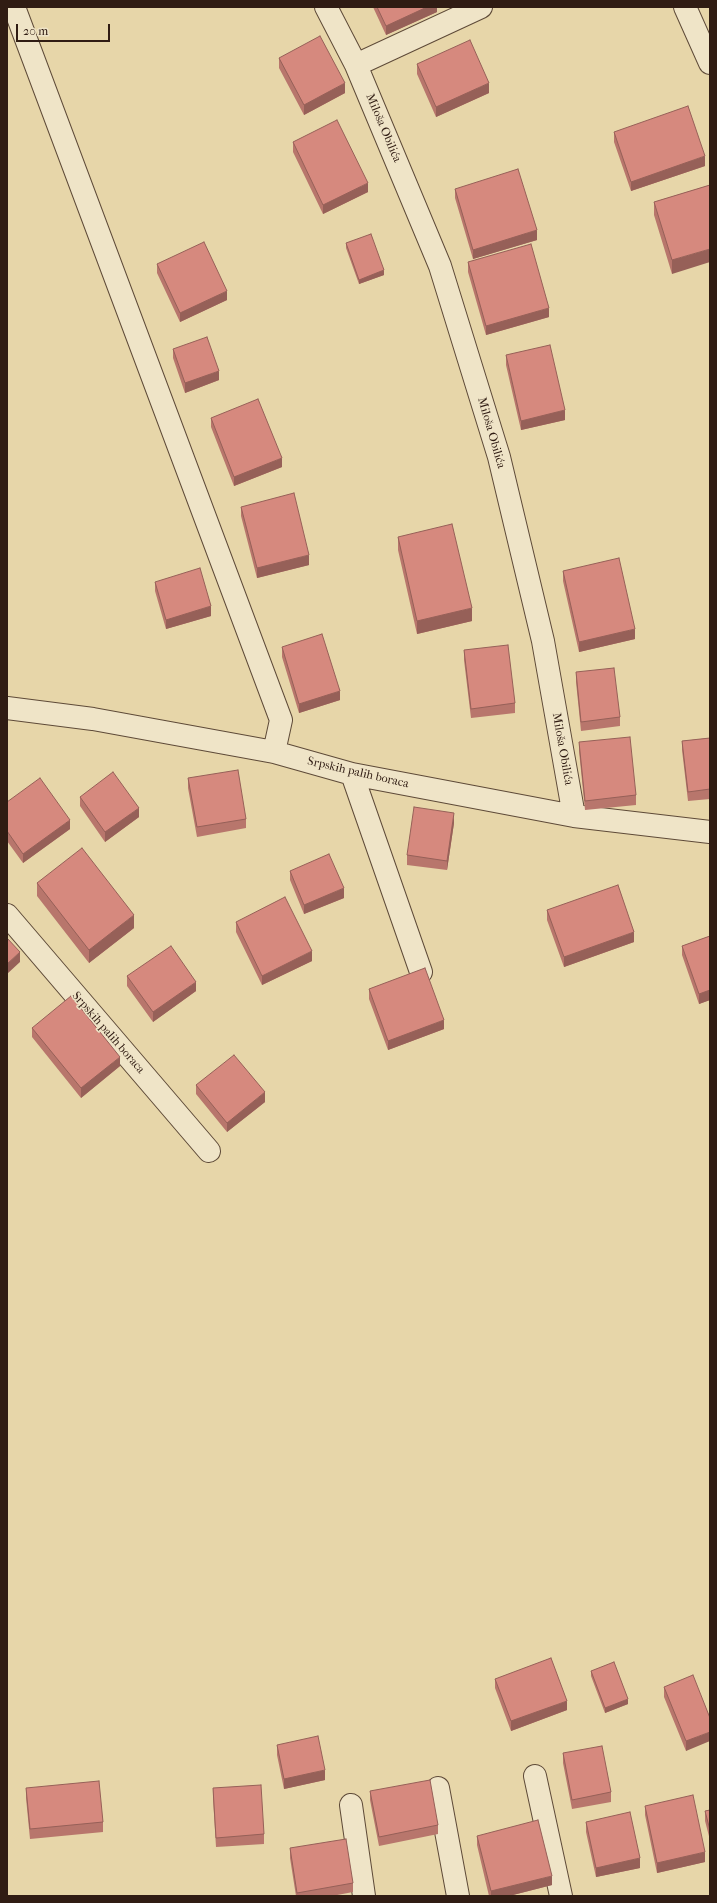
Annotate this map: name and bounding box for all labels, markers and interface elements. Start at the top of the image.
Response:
scale bar [18,16,112,42]
text: 20 m [23,24,48,38]
street label: Miloša Obilića [362,91,404,165]
street label: Miloša Obilića [474,396,508,470]
street label: Miloša Obilića [549,712,575,786]
street label: Srpskih palih boraca [306,754,410,792]
street label: Srpskih palih boraca [69,989,147,1077]

